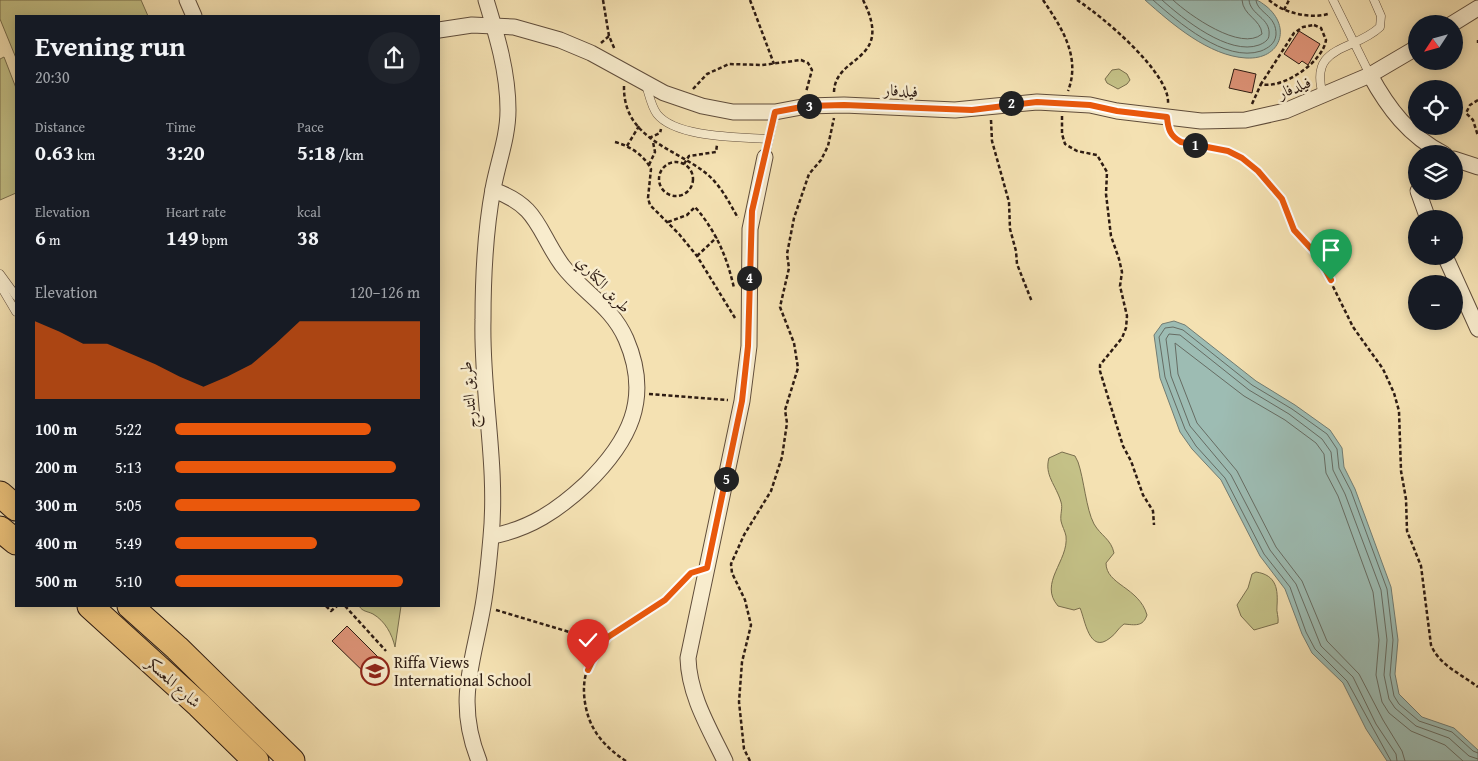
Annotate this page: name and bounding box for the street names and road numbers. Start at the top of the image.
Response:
street label: فيلدفار [1272,69,1314,105]
street label: فيلدفار [881,77,919,103]
street label: طريق الكناري [570,250,637,319]
street label: طريق التدرج [453,360,486,430]
street label: شارع المعسكر [139,650,207,714]

